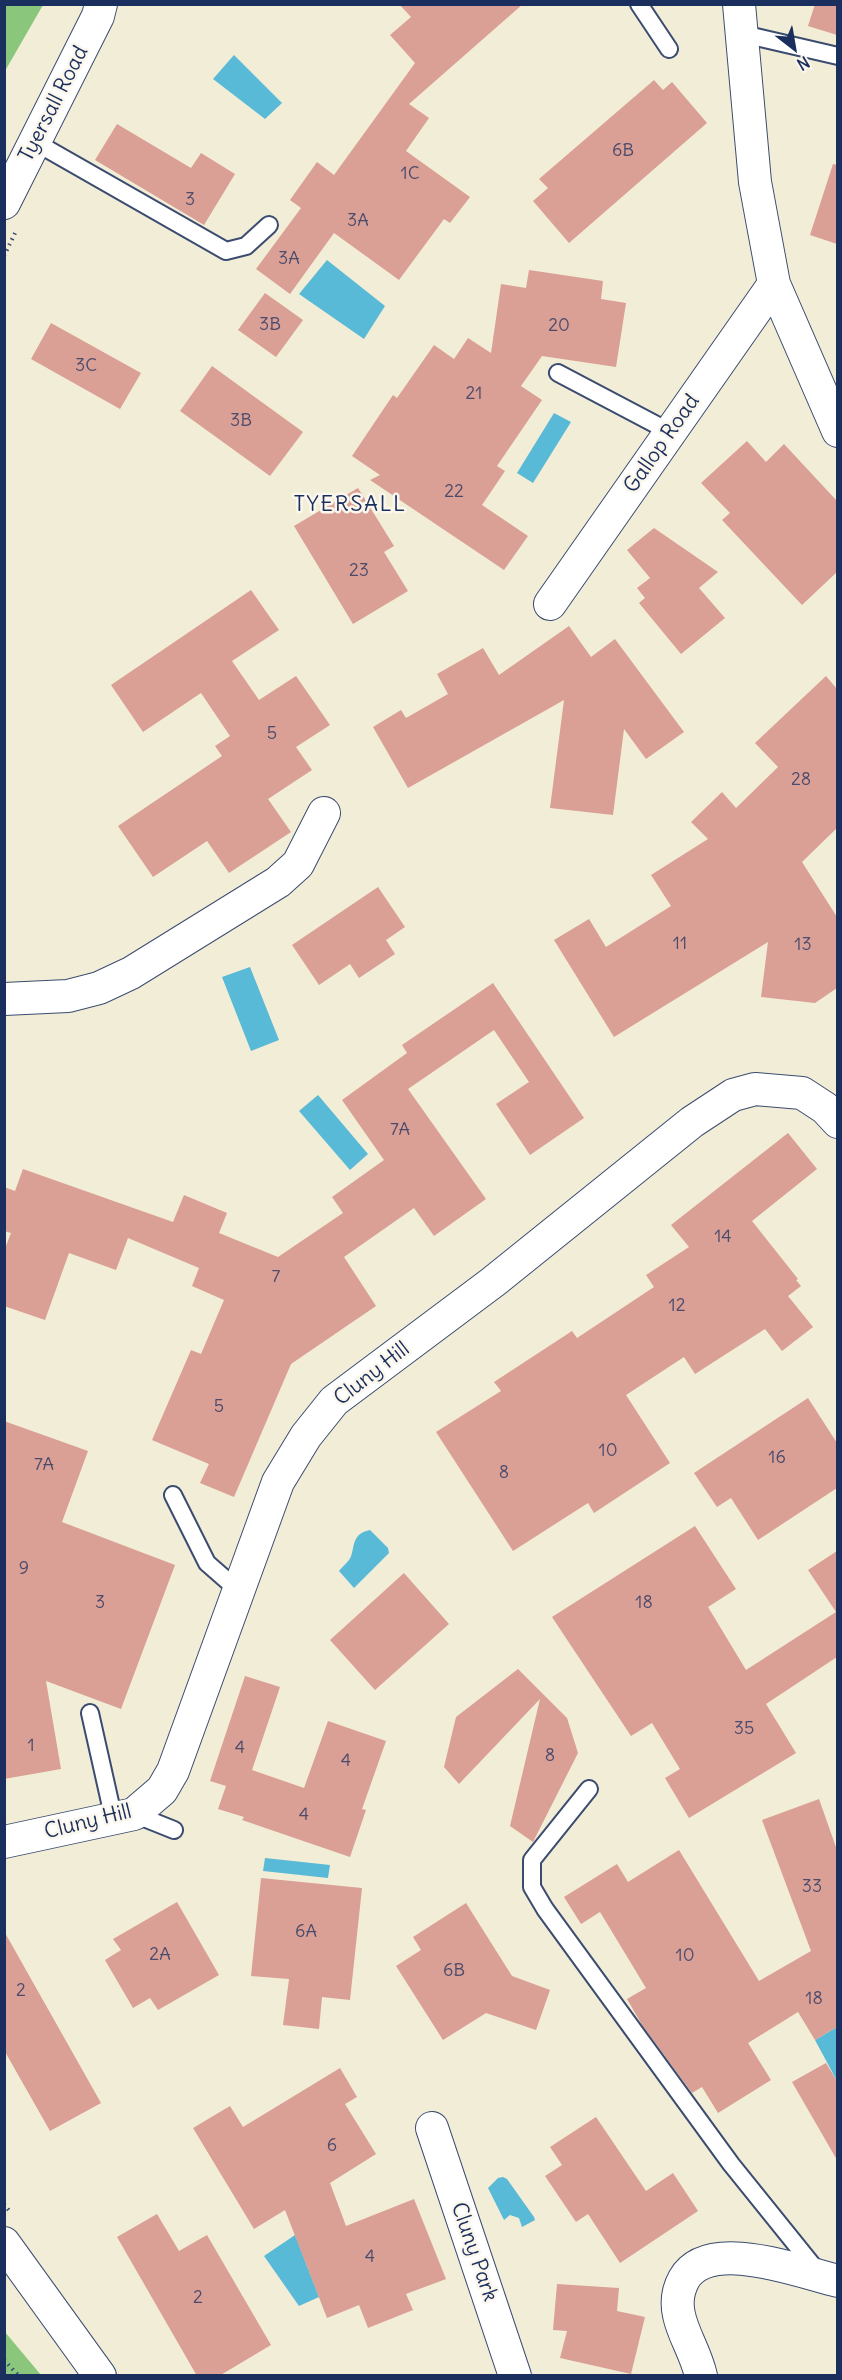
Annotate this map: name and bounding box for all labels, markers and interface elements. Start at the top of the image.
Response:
north arrow [764,18,824,78]
street label: Tyersall Road [14,42,94,166]
text: N [793,52,813,75]
house number: 6B [612,140,634,162]
house number: 1C [401,163,419,185]
house number: 3 [185,189,195,211]
house number: 3A [347,210,369,232]
house number: 3A [278,248,300,270]
house number: 3B [259,314,281,336]
house number: 20 [548,315,570,337]
house number: 3C [75,355,97,377]
house number: 21 [465,383,483,405]
street label: Gallop Road [619,390,705,498]
house number: 3B [230,410,252,432]
house number: 22 [444,481,464,503]
district label: TYERSALL [294,492,406,518]
house number: 23 [349,560,369,582]
house number: 5 [267,723,277,745]
house number: 28 [791,769,811,791]
house number: 11 [673,933,687,955]
house number: 13 [794,934,812,956]
house number: 7A [390,1119,410,1141]
house number: 14 [714,1226,732,1248]
house number: 7 [272,1266,280,1288]
house number: 12 [668,1295,686,1317]
street label: Cluny Hill [329,1337,415,1411]
house number: 5 [214,1396,224,1418]
house number: 10 [599,1440,617,1462]
house number: 16 [768,1447,786,1469]
house number: 7A [34,1454,54,1476]
house number: 8 [499,1462,509,1484]
house number: 9 [19,1558,29,1580]
house number: 3 [95,1592,105,1614]
house number: 18 [635,1592,653,1614]
house number: 35 [734,1718,754,1740]
house number: 1 [27,1735,35,1757]
house number: 4 [235,1737,245,1759]
house number: 8 [545,1745,555,1767]
house number: 4 [341,1750,351,1772]
street label: Cluny Hill [42,1799,134,1845]
house number: 4 [299,1804,309,1826]
house number: 33 [802,1876,822,1898]
house number: 6A [295,1921,317,1943]
house number: 2A [149,1944,171,1966]
house number: 10 [676,1945,694,1967]
house number: 6B [443,1960,465,1982]
house number: 2 [16,1980,26,2002]
house number: 18 [805,1988,823,2010]
house number: 6 [327,2135,337,2157]
street label: Cluny Park [445,2199,503,2305]
house number: 4 [365,2246,375,2268]
house number: 2 [193,2287,203,2309]

